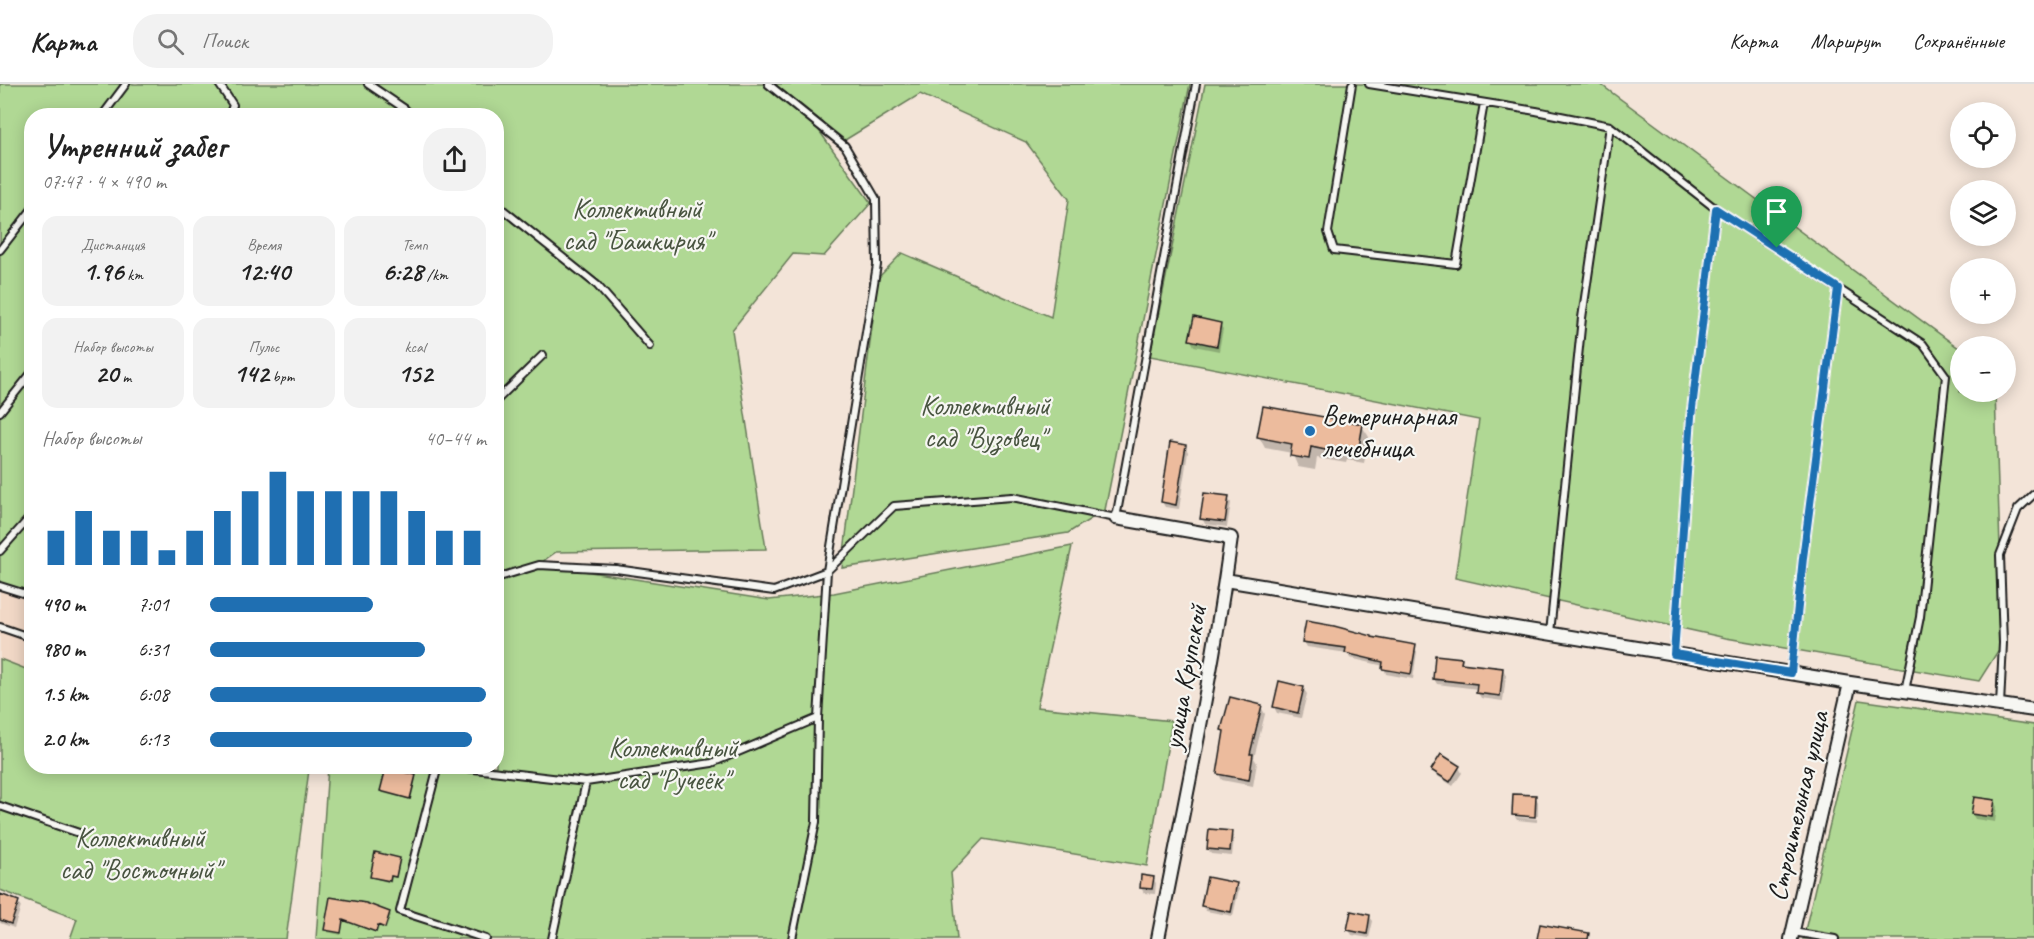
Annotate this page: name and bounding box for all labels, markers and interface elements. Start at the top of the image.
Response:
search box [133,14,553,68]
text: Карта [30,24,97,59]
icon: search [154,25,187,58]
text: Поиск [202,27,248,55]
text: Карта [1729,28,1778,54]
text: Маршрут [1811,28,1880,54]
text: Сохранённые [1913,28,2004,54]
map controls [1950,102,2016,402]
button: locate [1950,102,2016,168]
text: Утренний забег [42,125,226,167]
button: share [423,128,486,191]
text: 07:47 · 4 × 490 m [42,169,166,194]
button: layers [1950,180,2016,246]
pin [1751,186,1802,248]
park label: Коллективный сад "Башкирия" [563,191,716,258]
icon: arrive [1760,195,1793,228]
text: Дистанция [81,235,145,255]
text: Время [247,235,281,255]
text: Темп [402,235,428,255]
text: 1.96 [83,255,123,288]
text: 12:40 [238,255,290,288]
text: 6:28 [382,255,423,288]
button: + [1950,258,2016,324]
text: km [123,265,143,285]
text: /km [423,265,448,285]
button: − [1950,336,2016,402]
text: Набор высоты [73,337,153,357]
text: Пульс [249,337,279,357]
text: kcal [404,337,426,357]
text: 20 [95,357,118,390]
text: 142 [234,357,269,390]
text: 152 [398,357,432,390]
text: m [118,367,131,387]
text: bpm [269,367,294,387]
park label: Коллективный сад "Вузовец" [920,388,1051,456]
place label: Ветеринарная лечебница [1322,398,1458,465]
marker: Ветеринарная лечебница [1303,424,1317,438]
text: Набор высоты [42,426,141,451]
text: 40–44 m [425,426,486,451]
text: 490 m [42,592,85,617]
text: 7:01 [138,592,169,617]
street label: улица Крупской [1154,600,1215,754]
text: 980 m [42,637,85,662]
text: 6:31 [138,637,169,662]
text: 1.5 km [42,682,88,707]
text: 6:08 [138,682,169,707]
street label: Строительная улица [1759,706,1837,904]
text: 2.0 km [42,727,89,752]
text: 6:13 [138,727,169,752]
park label: Коллективный сад "Ручеёк" [608,730,739,797]
park label: Коллективный сад "Восточный" [60,820,225,887]

